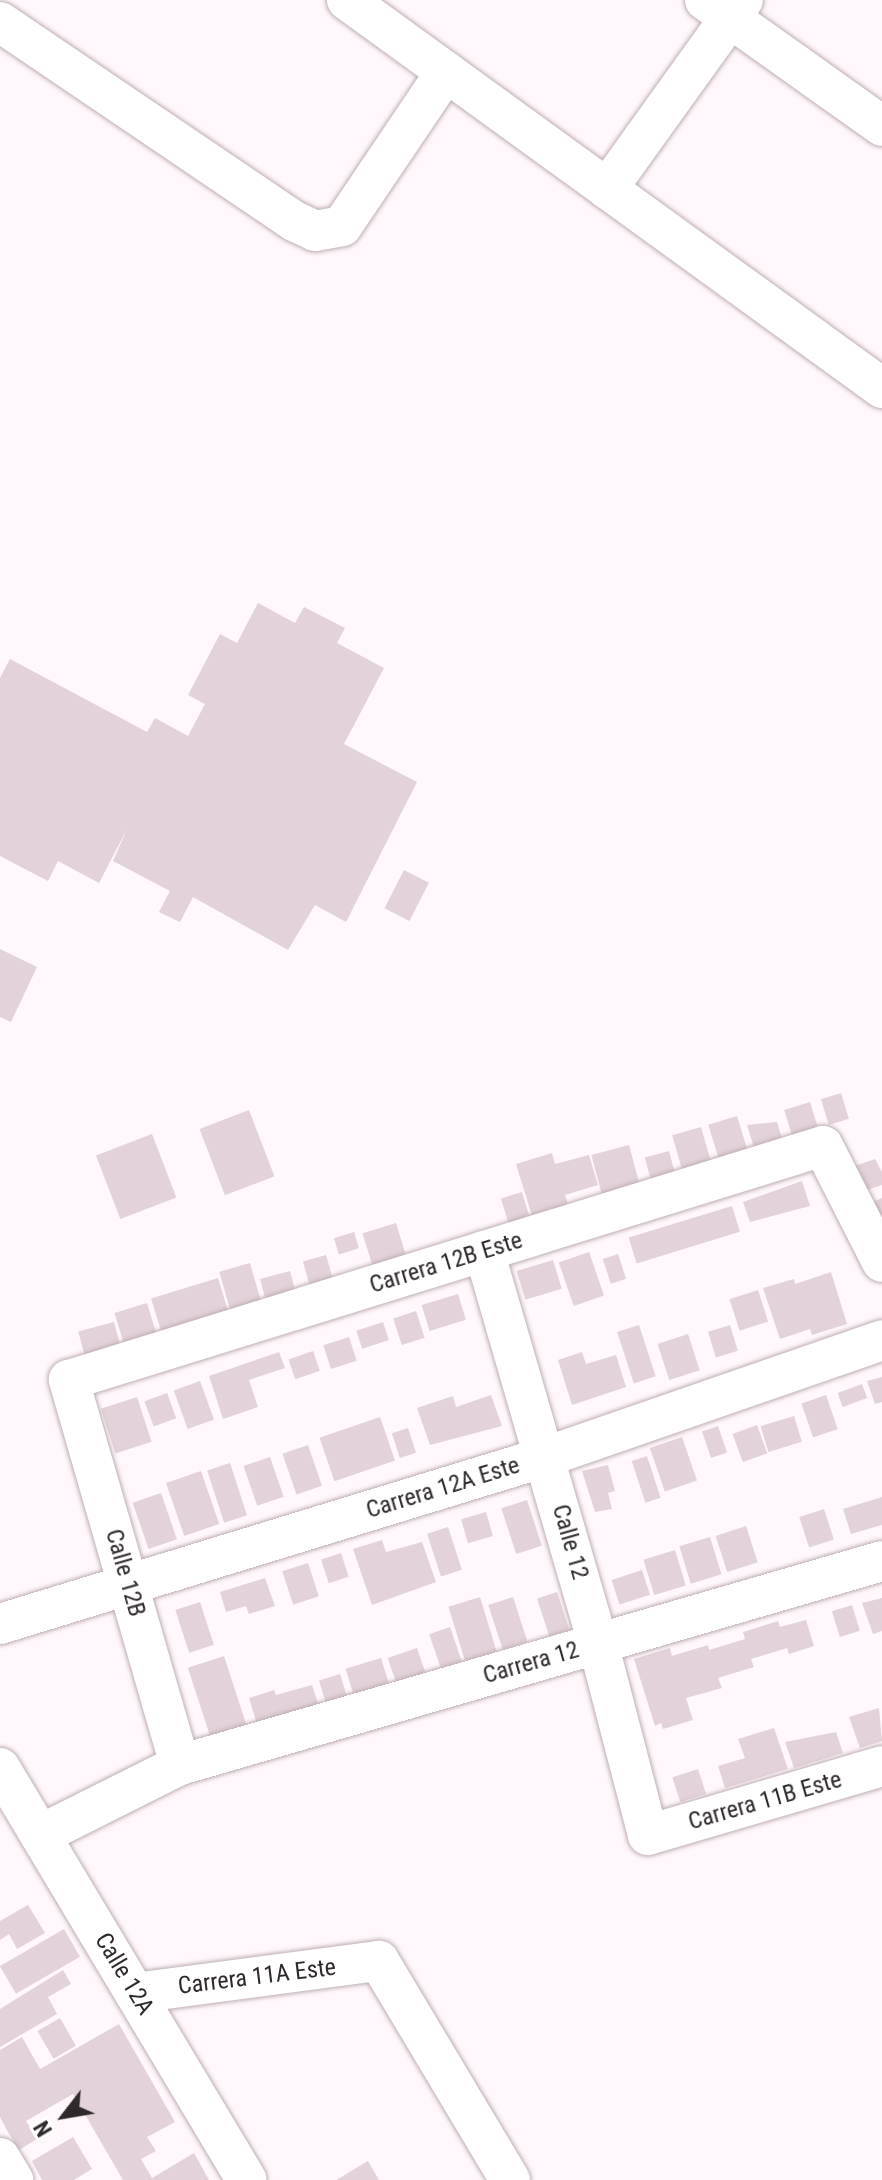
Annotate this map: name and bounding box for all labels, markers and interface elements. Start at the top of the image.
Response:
street label: Carrera 12B Este [366,1226,526,1300]
street label: Carrera 12A Este [363,1451,523,1525]
street label: Calle 12 [546,1501,594,1583]
street label: Calle 12B [99,1526,151,1620]
street label: Carrera 12 [480,1636,582,1690]
street label: Carrera 11B Este [685,1765,845,1837]
street label: Calle 12A [88,1928,160,2020]
street label: Carrera 11A Este [176,1953,338,2001]
north arrow [24,2076,104,2156]
text: N [29,2116,57,2141]

